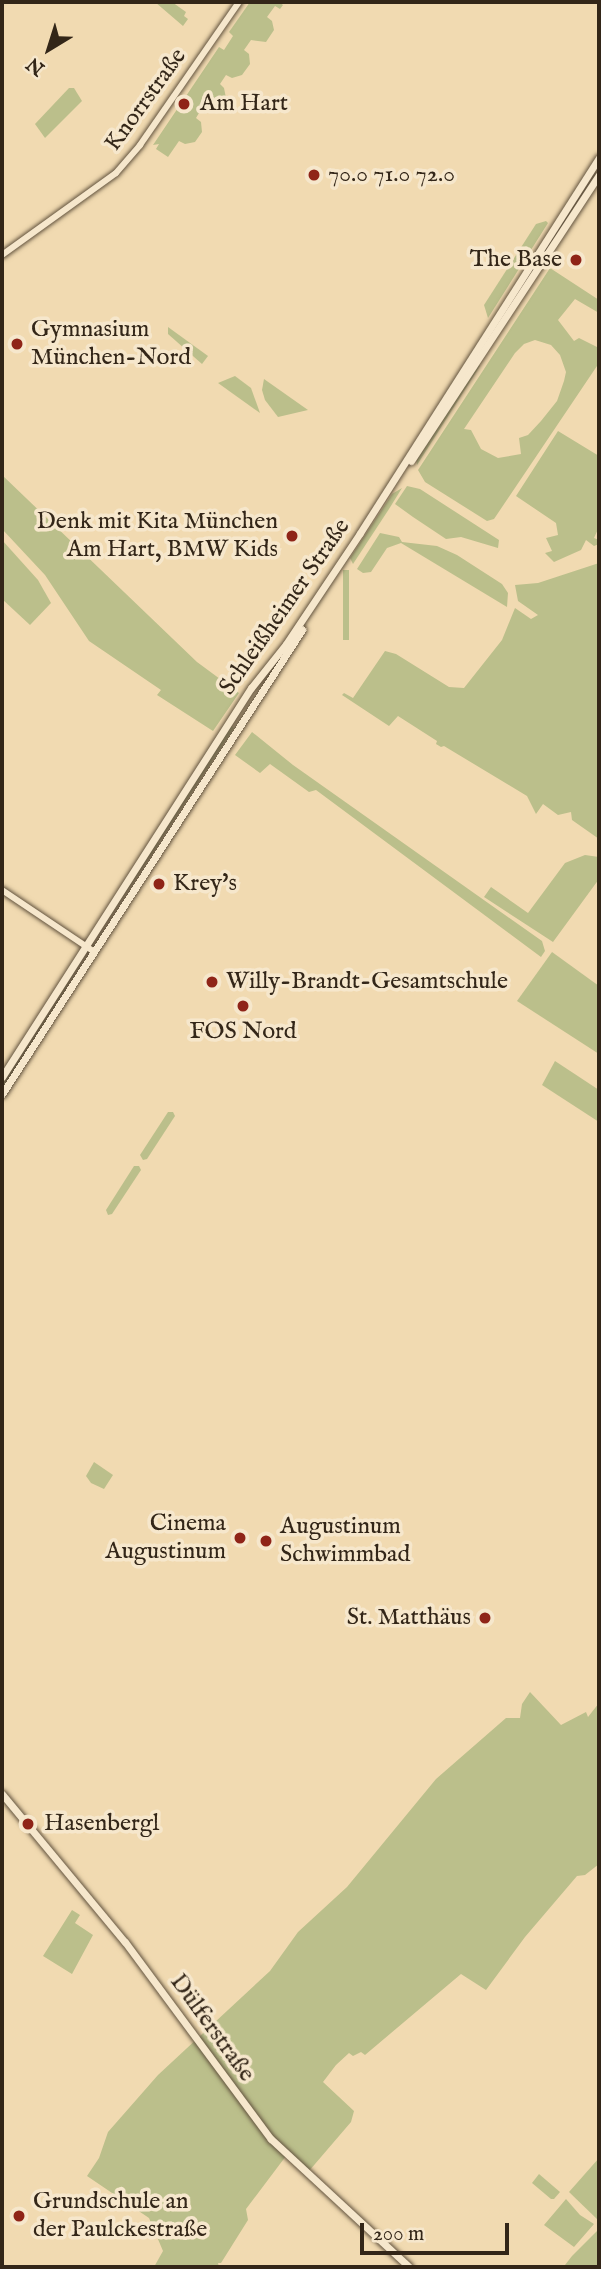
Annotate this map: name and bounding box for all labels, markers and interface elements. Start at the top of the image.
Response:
north arrow [14,14,84,84]
street label: Knorrstraße [99,43,193,157]
text: N [22,51,50,80]
place label: Am Hart [200,90,288,118]
marker: Am Hart [174,94,194,114]
place label: 70.0 71.0 72.0 [328,161,455,189]
marker: 70.0 71.0 72.0 [306,167,322,183]
place label: The Base [470,246,562,274]
marker: The Base [568,252,584,268]
place label: Gymnasium München-Nord [31,316,191,372]
marker: Gymnasium München-Nord [9,336,25,352]
place label: Denk mit Kita München Am Hart, BMW Kids [37,508,278,564]
street label: Schleißheimer Straße [213,513,357,701]
marker: Denk mit Kita München Am Hart, BMW Kids [284,528,300,544]
place label: Krey's [173,870,237,898]
marker: Krey's [151,876,167,892]
place label: Willy-Brandt-Gesamtschule [226,968,508,996]
marker: Willy-Brandt-Gesamtschule [204,974,220,990]
marker: FOS Nord [235,998,251,1014]
place label: FOS Nord [189,1018,297,1046]
place label: Cinema Augustinum [105,1510,226,1566]
place label: Augustinum Schwimmbad [280,1513,410,1569]
marker: Cinema Augustinum [232,1530,248,1546]
marker: Augustinum Schwimmbad [258,1533,274,1549]
place label: St. Matthäus [347,1604,471,1632]
marker: St. Matthäus [477,1610,493,1626]
place label: Hasenbergl [44,1810,159,1838]
marker: Hasenbergl [18,1814,38,1834]
street label: Dülferstraße [163,1969,261,2087]
place label: Grundschule an der Paulckestraße [33,2188,207,2244]
marker: Grundschule an der Paulckestraße [11,2208,27,2224]
scale bar [363,2210,512,2254]
text: 200 m [373,2221,424,2248]

